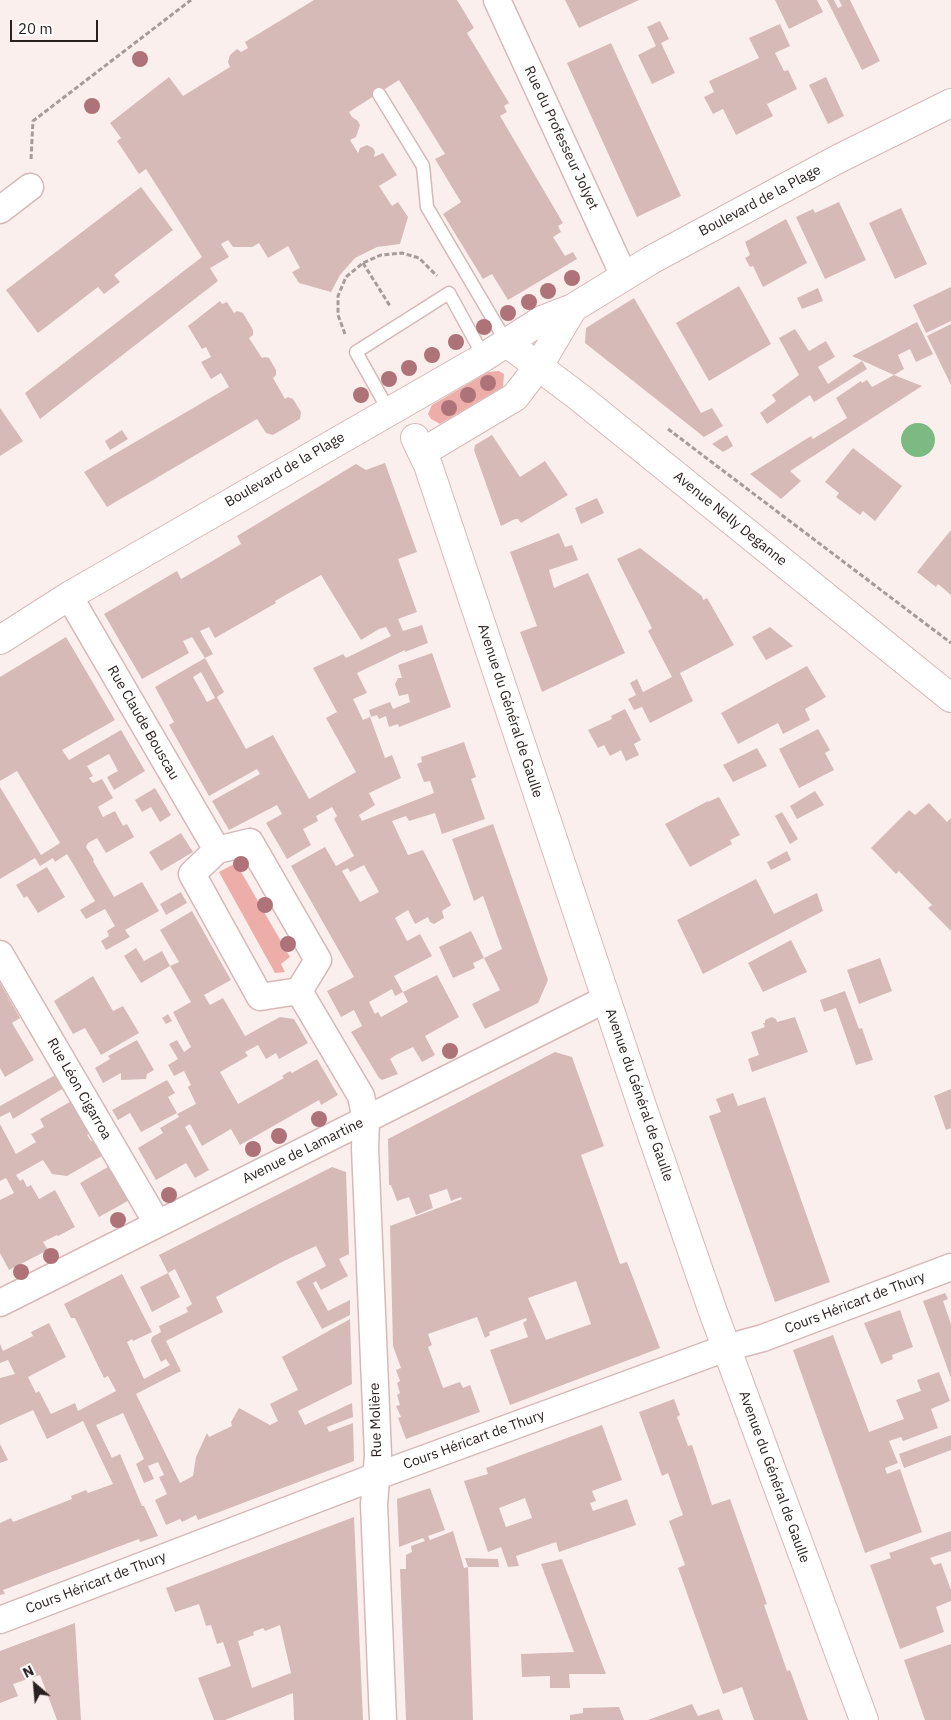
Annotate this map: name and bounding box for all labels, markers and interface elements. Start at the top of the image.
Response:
scale bar [12,10,100,42]
text: 20 m [18,19,53,38]
street label: Rue du Professeur Jolyet [520,64,602,212]
street label: Boulevard de la Plage [696,162,824,240]
street label: Boulevard de la Plage [222,429,348,511]
street label: Avenue Nelly Deganne [670,468,790,570]
street label: Avenue du Général de Gaulle [474,622,546,800]
street label: Rue Claude Bouscau [103,663,183,783]
street label: Avenue du Général de Gaulle [601,1006,677,1184]
street label: Rue Léon Cigarroa [43,1035,115,1143]
street label: Avenue de Lamartine [240,1114,366,1188]
street label: Cours Héricart de Thury [782,1268,928,1338]
street label: Rue Molière [366,1382,386,1458]
street label: Avenue du Général de Gaulle [735,1389,813,1565]
street label: Cours Héricart de Thury [401,1407,547,1473]
street label: Cours Héricart de Thury [23,1548,169,1618]
north arrow [10,1660,60,1710]
text: N [20,1661,37,1682]

